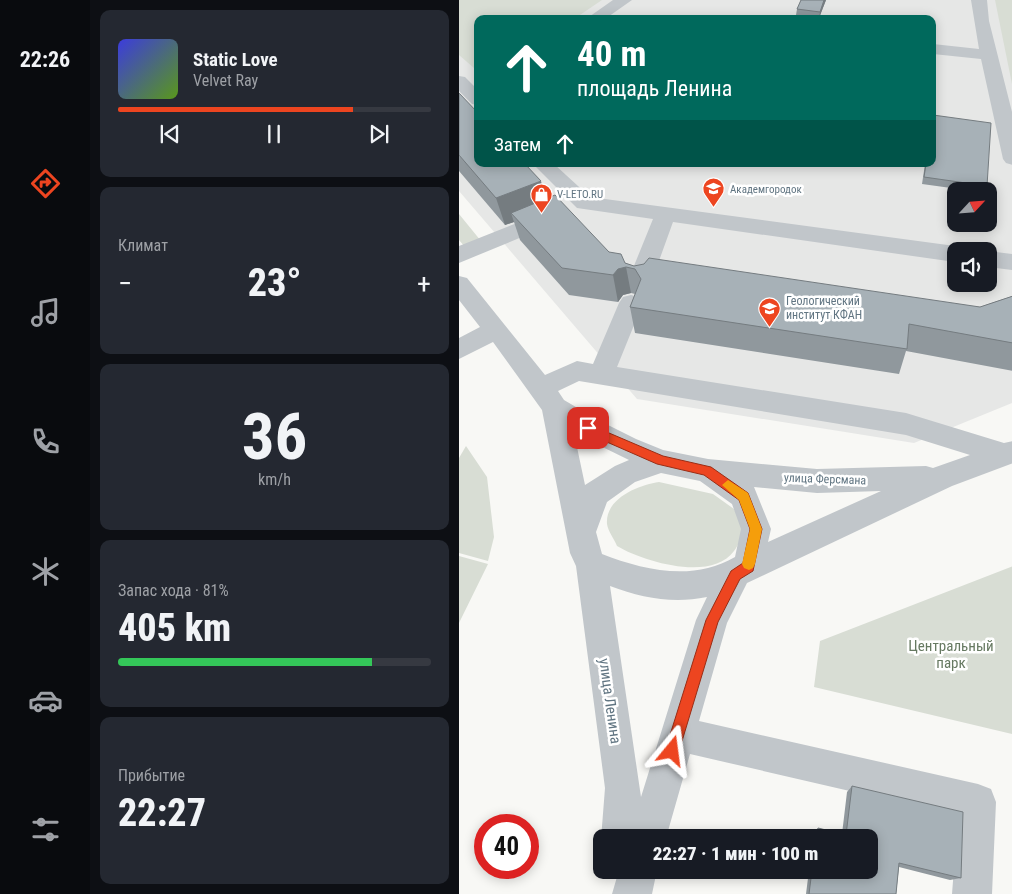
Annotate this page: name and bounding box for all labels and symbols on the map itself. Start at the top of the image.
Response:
school or university icon: Академгородок [702,177,726,208]
shop icon: V-LETO.RU [529,182,553,213]
north arrow [947,182,997,232]
place label: Академгородок [730,183,803,196]
place label: V-LETO.RU [557,188,603,201]
place label: Геологический институт КФАН [786,294,862,322]
school or university icon: Геологический институт КФАН [758,296,782,327]
pin [567,407,609,449]
street label: улица Ферсмана [784,471,867,487]
park label: Центральный парк [908,637,994,672]
street label: улица Ленина [595,657,625,745]
position arrow [645,724,697,776]
speed limit sign: 40 [474,814,539,879]

